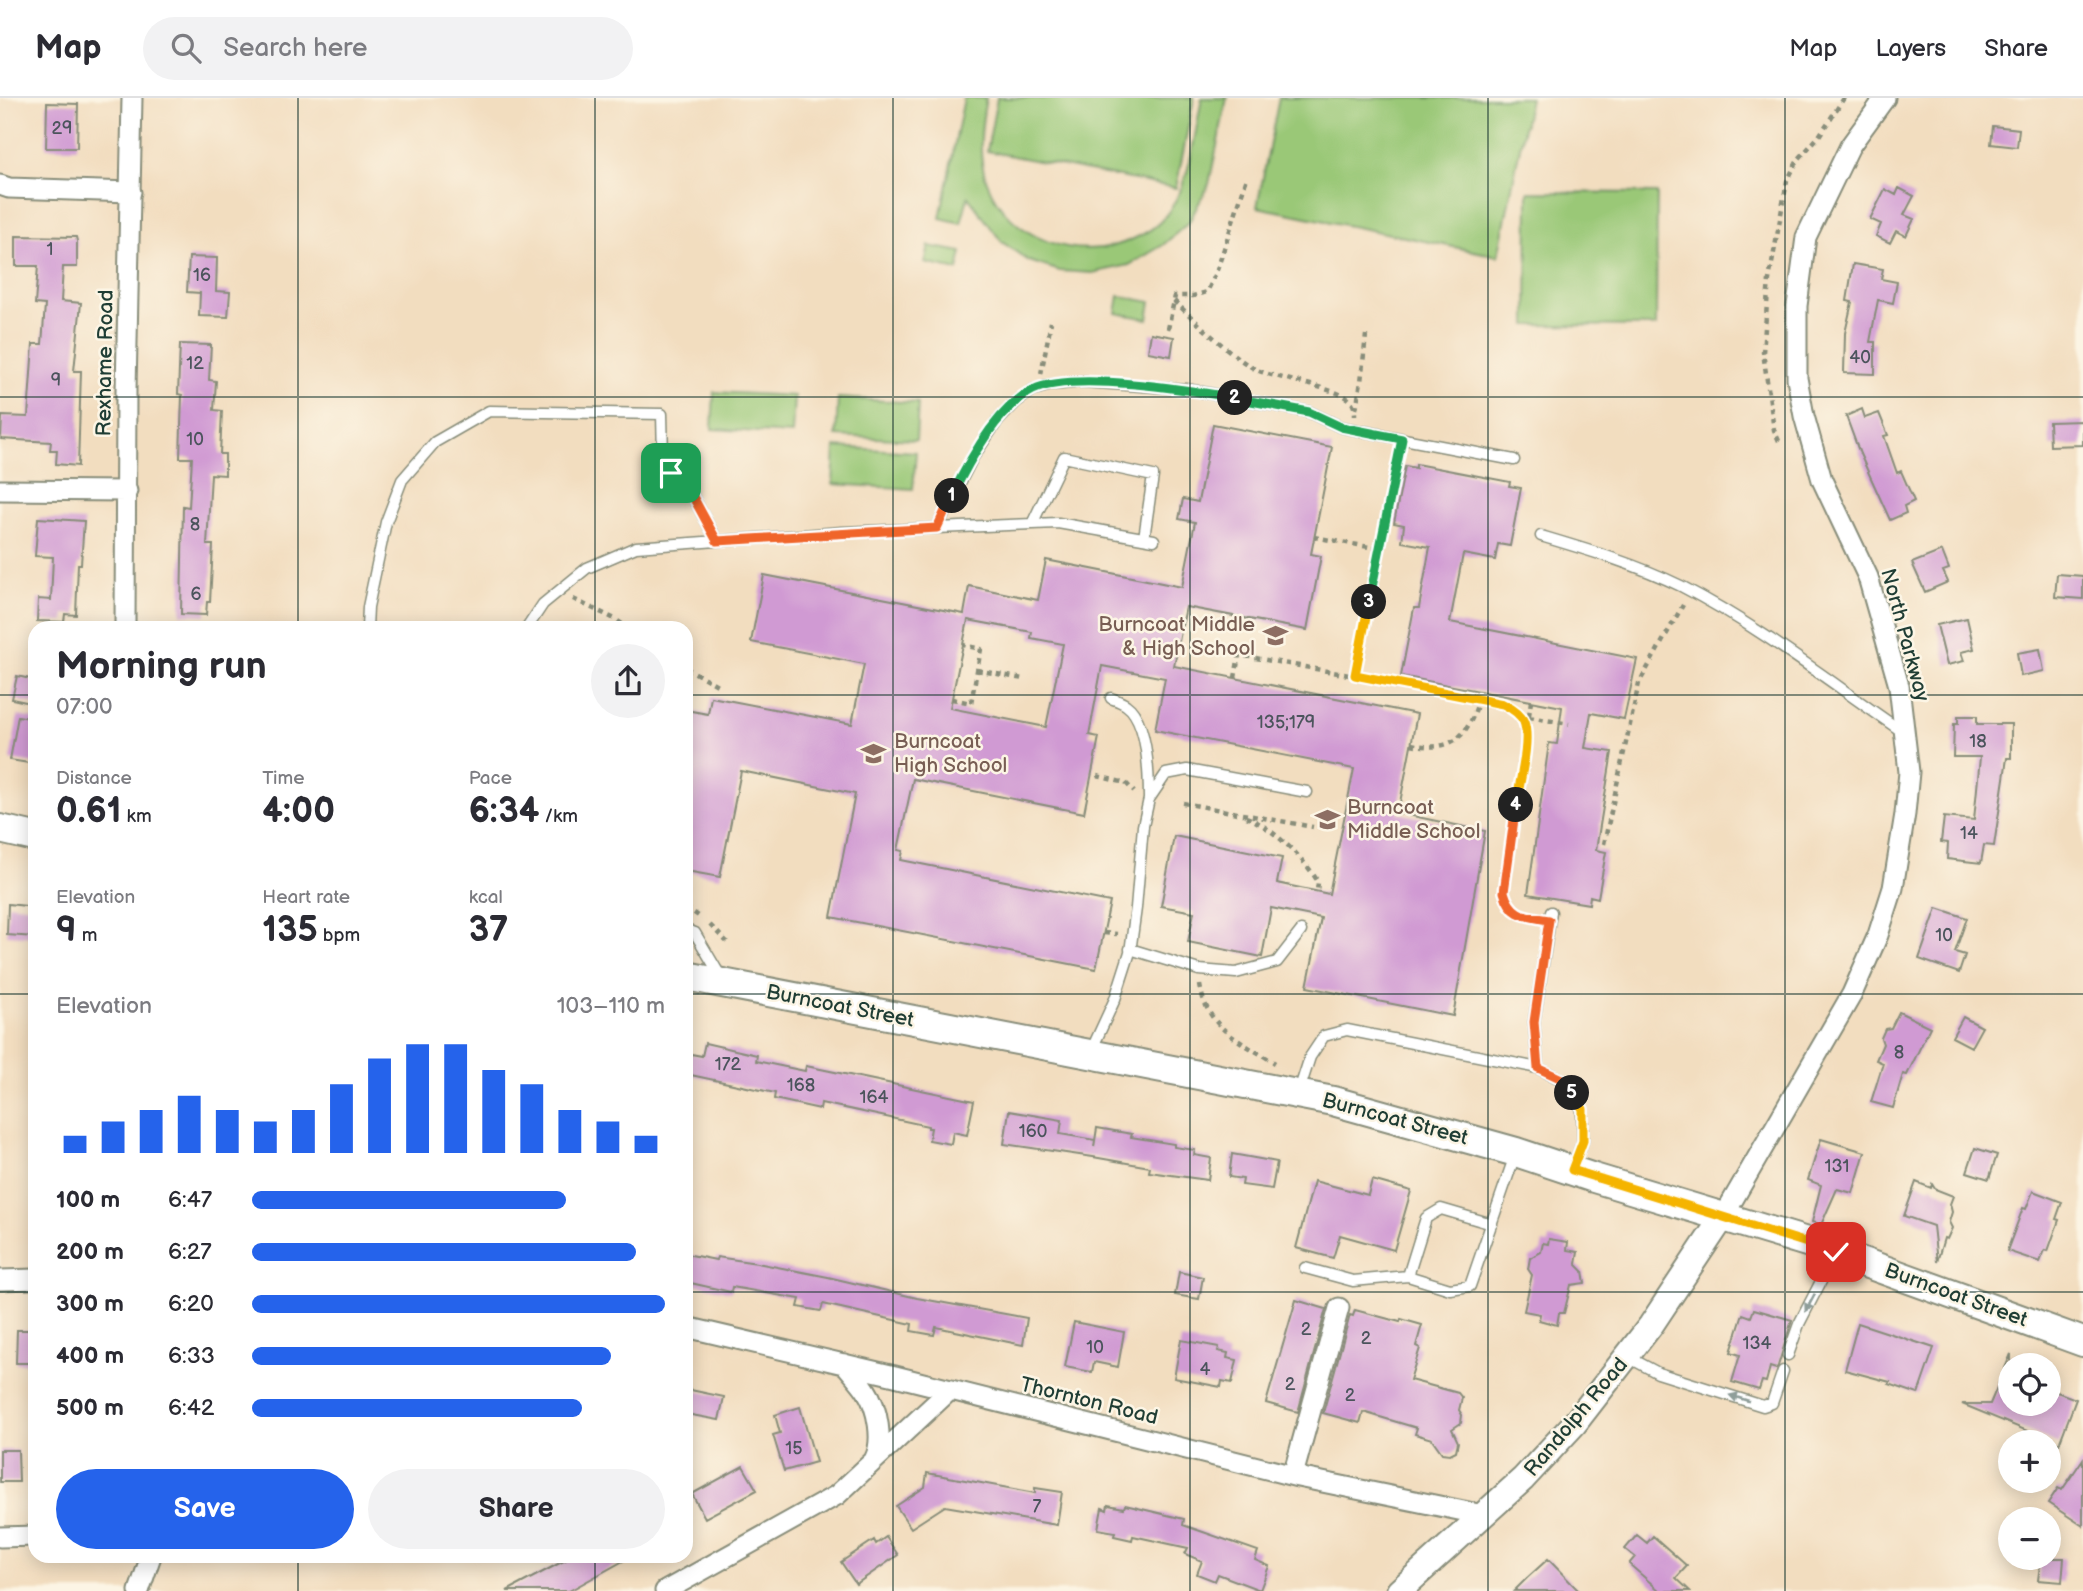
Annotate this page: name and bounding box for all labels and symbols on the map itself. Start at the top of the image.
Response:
house number: 29 [51,118,73,139]
house number: 1 [47,239,53,260]
house number: 16 [193,265,211,286]
street label: Rexhame Road [91,289,119,437]
house number: 40 [1849,347,1871,368]
house number: 12 [186,353,204,374]
house number: 9 [51,370,61,391]
pin: 2 [1218,380,1252,416]
house number: 10 [186,429,204,450]
pin [641,443,701,503]
pin: 1 [934,478,970,514]
house number: 8 [190,514,200,535]
street label: North Parkway [1875,566,1935,705]
house number: 6 [191,584,202,605]
pin: 3 [1352,584,1386,620]
place label: Burncoat Middle & High School [1098,612,1255,661]
school or university icon: Burncoat Middle & High School [1261,622,1289,650]
house number: 135;179 [1257,712,1315,733]
place label: Burncoat High School [894,729,1007,778]
house number: 18 [1969,731,1987,752]
school or university icon: Burncoat High School [860,739,888,767]
pin: 4 [1498,788,1534,822]
place label: Burncoat Middle School [1347,795,1480,844]
school or university icon: Burncoat Middle School [1313,805,1341,833]
house number: 14 [1960,823,1978,844]
house number: 10 [1935,925,1953,946]
street label: Burncoat Street [764,979,916,1033]
house number: 8 [1894,1042,1904,1063]
house number: 172 [715,1054,742,1075]
house number: 168 [787,1075,815,1096]
pin: 5 [1554,1076,1590,1110]
house number: 164 [860,1087,888,1108]
street label: Burncoat Street [1319,1088,1471,1151]
house number: 160 [1019,1121,1047,1142]
house number: 131 [1824,1156,1850,1177]
pin [1806,1222,1866,1282]
street label: Burncoat Street [1881,1258,2031,1333]
one-way arrow [1804,1293,1815,1313]
house number: 2 [1301,1319,1312,1340]
house number: 2 [1361,1328,1372,1349]
house number: 134 [1742,1333,1772,1354]
house number: 10 [1086,1337,1104,1358]
street label: Randolph Road [1519,1352,1633,1482]
house number: 4 [1200,1359,1211,1380]
street label: Thornton Road [1018,1372,1160,1430]
house number: 2 [1285,1374,1296,1395]
house number: 2 [1345,1385,1356,1406]
one-way arrow [1728,1393,1749,1403]
house number: 15 [785,1438,803,1459]
house number: 7 [1033,1496,1042,1517]

